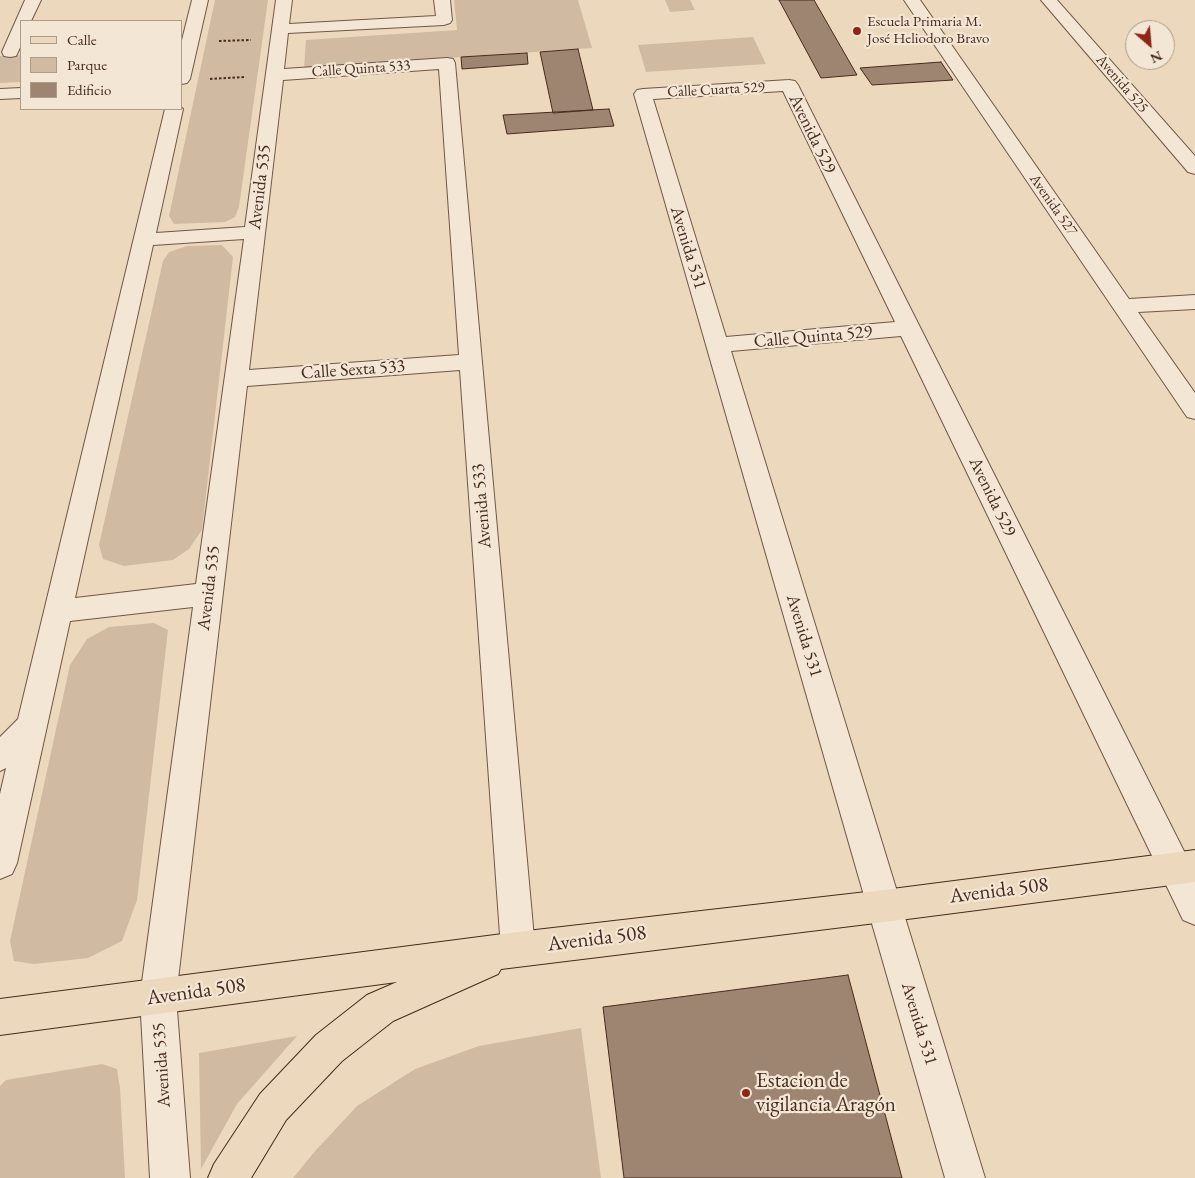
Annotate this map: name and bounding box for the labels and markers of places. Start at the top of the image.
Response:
place label: Escuela Primaria M. José Heliodoro Bravo [867,13,989,48]
marker: Escuela Primaria M. José Heliodoro Bravo [851,25,863,37]
place label: Estacion de vigilancia Aragón [756,1068,896,1118]
marker: Estacion de vigilancia Aragón [740,1087,752,1099]

